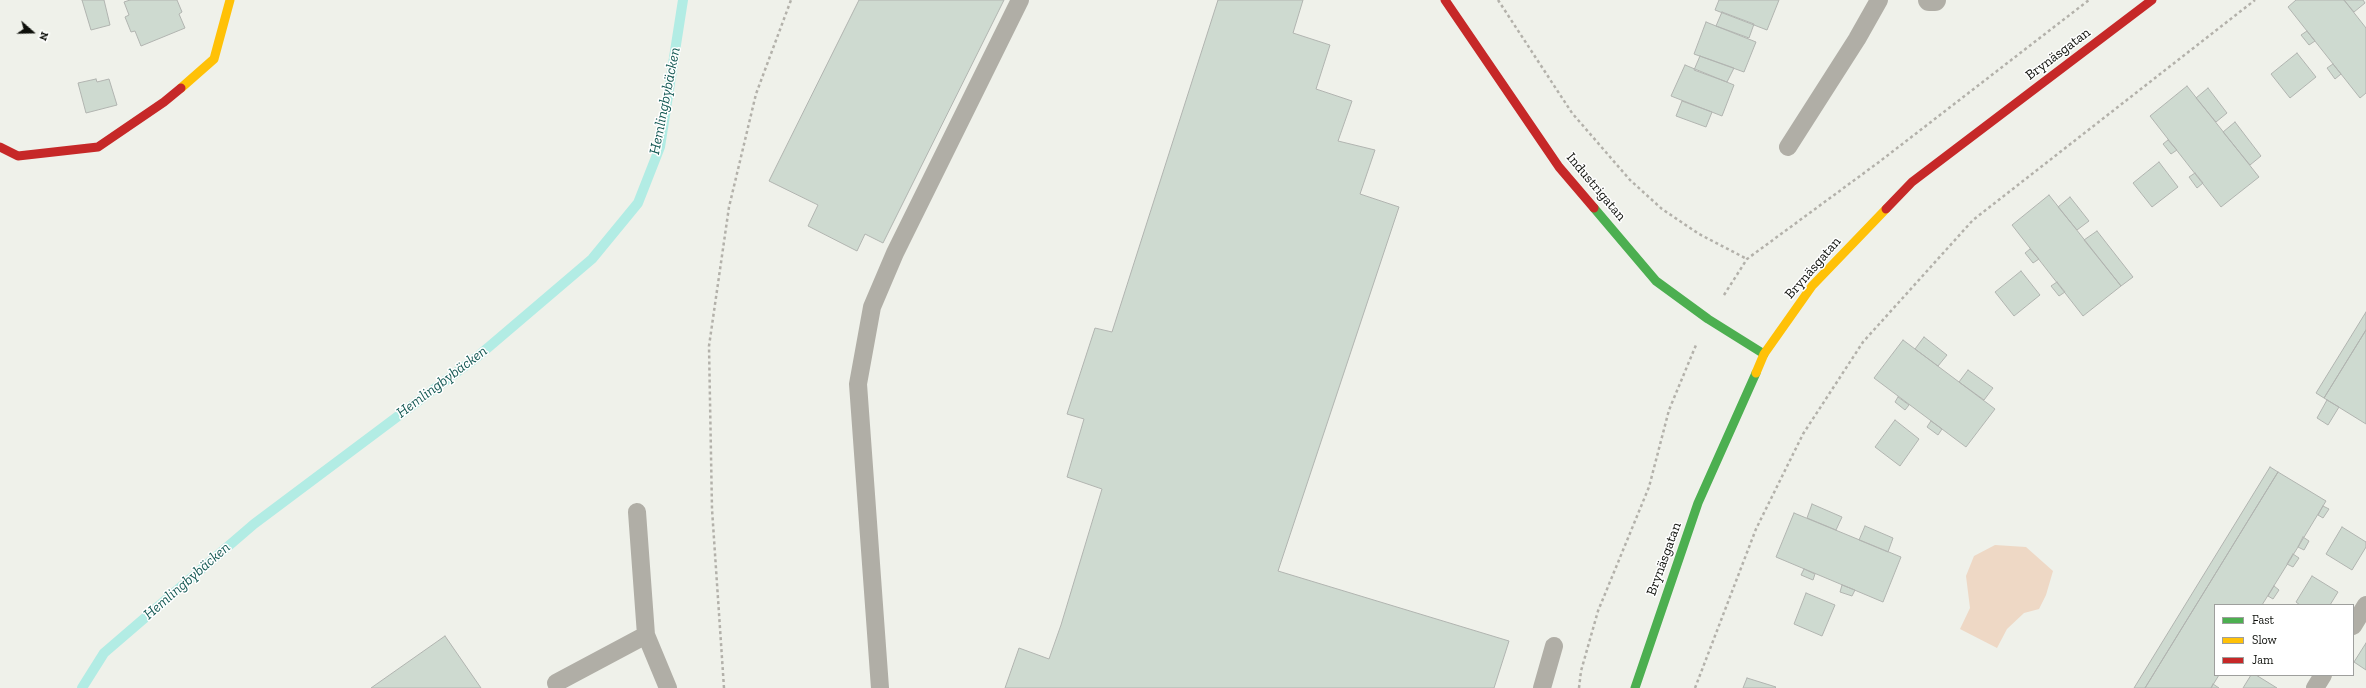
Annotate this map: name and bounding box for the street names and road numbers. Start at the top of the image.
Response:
street label: Brynäsgatan [2022,24,2094,84]
street label: Industrigatan [1563,150,1629,224]
street label: Brynäsgatan [1781,234,1845,302]
street label: Brynäsgatan [1643,520,1685,598]

